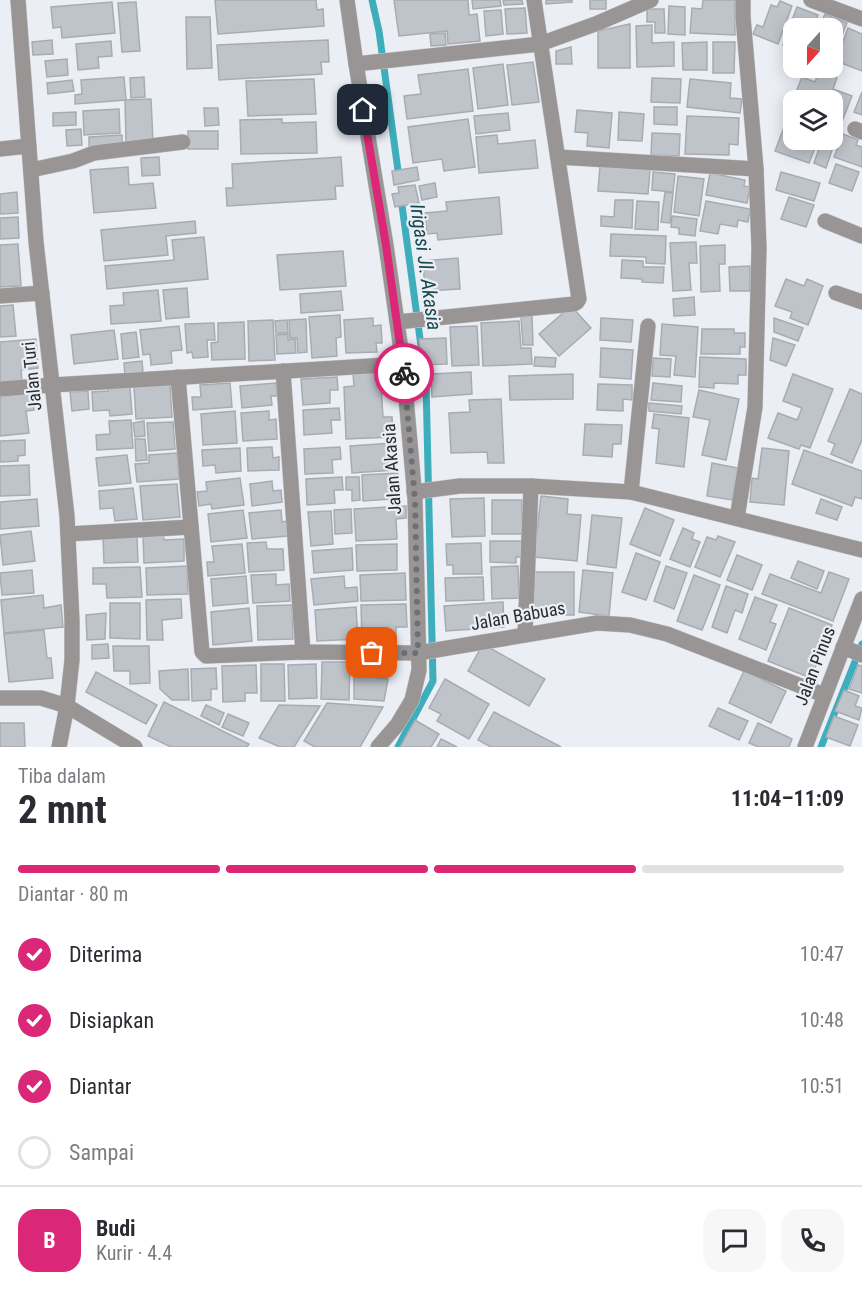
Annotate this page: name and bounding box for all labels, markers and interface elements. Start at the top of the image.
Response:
north arrow [783,18,843,78]
map controls [783,18,843,150]
pin [337,84,388,135]
button: layers [783,90,843,150]
icon: home [346,93,379,126]
water label: Irigasi Jl. Akasia [405,202,447,332]
street label: Jalan Turi [17,340,46,412]
courier [374,343,434,403]
icon: bike [388,357,421,390]
street label: Jalan Akasia [378,423,405,515]
street label: Jalan Babuas [469,597,567,634]
street label: Jalan Pinus [790,623,839,708]
pin [346,627,397,678]
icon: bag [355,636,388,669]
text: Tiba dalam [18,764,106,788]
text: 11:04–11:09 [731,786,844,811]
text: 2 mnt [18,787,107,833]
text: Diantar · 80 m [18,882,128,906]
icon: check [18,938,51,971]
text: Diterima [69,942,142,967]
text: 10:47 [800,942,844,966]
icon: check [18,1004,51,1037]
text: Disiapkan [69,1008,154,1033]
text: 10:48 [800,1008,844,1032]
icon: check [18,1070,51,1103]
text: Diantar [69,1074,132,1099]
text: 10:51 [800,1074,844,1098]
text: Sampai [69,1140,134,1165]
button: chat [703,1209,766,1272]
button: phone [781,1209,844,1272]
text: Budi [96,1216,136,1241]
text: B [43,1228,56,1253]
text: Kurir · 4.4 [96,1241,172,1265]

